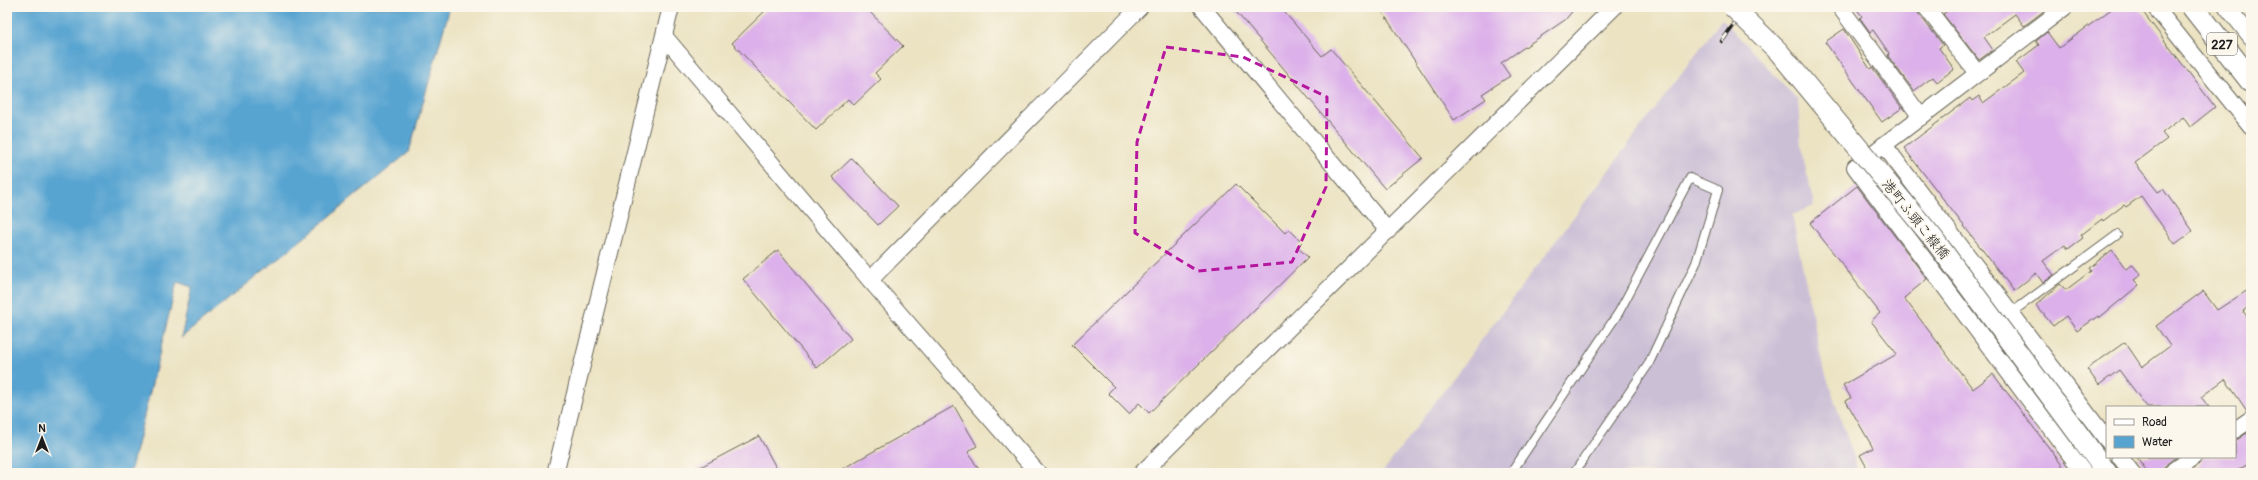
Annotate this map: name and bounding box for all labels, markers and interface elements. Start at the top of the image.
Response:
road number: 227 [2207,33,2237,55]
street label: 港町ふ頭こ線橋 [1878,176,1953,263]
legend [2106,406,2236,458]
text: Road [2142,415,2167,430]
north arrow [22,418,62,458]
text: N [38,422,46,435]
text: Water [2142,435,2173,450]

